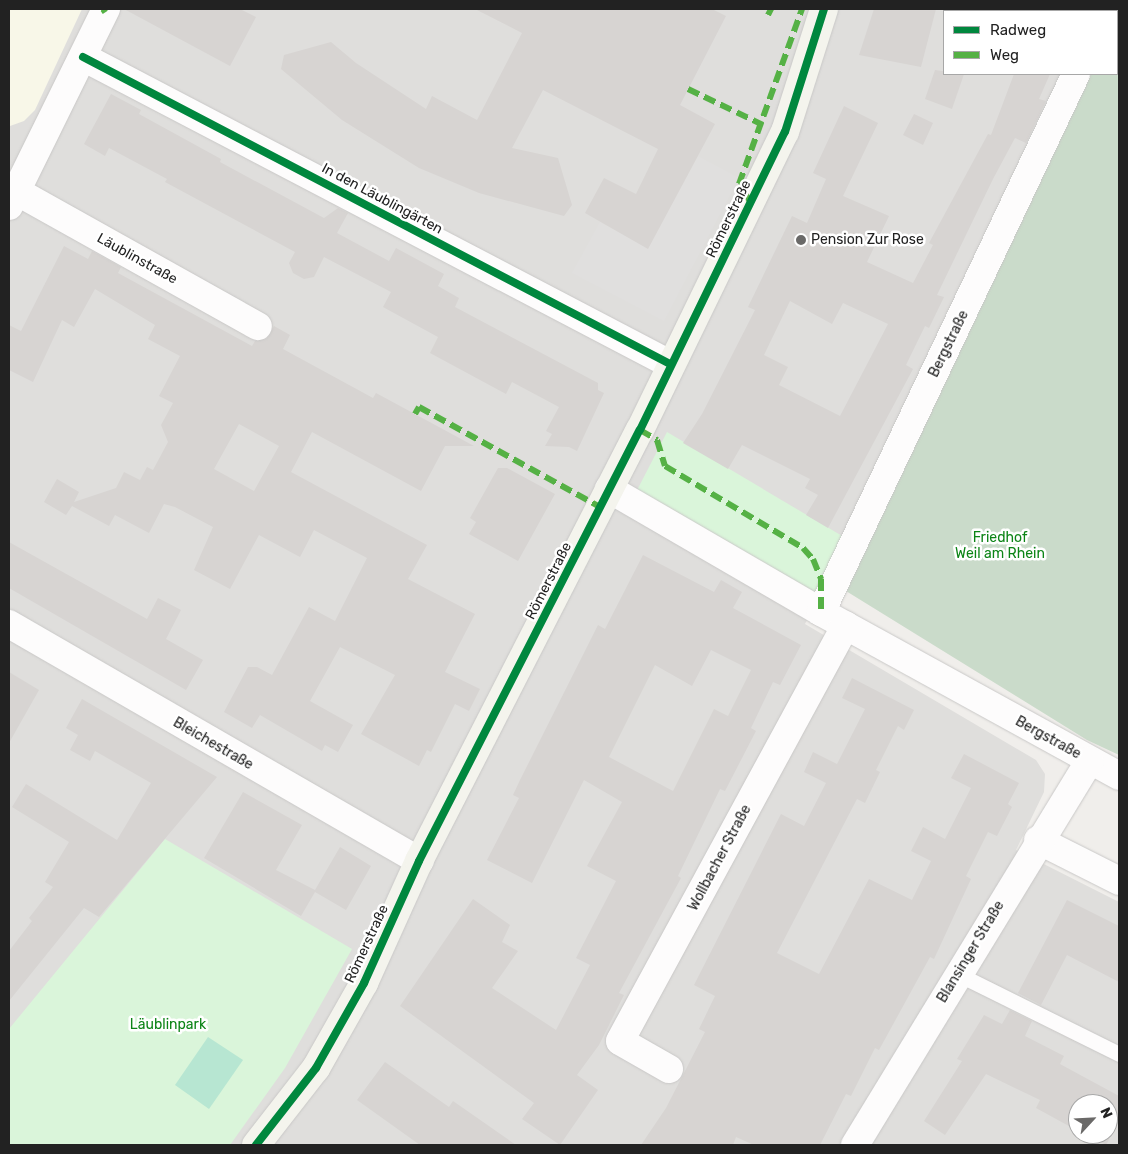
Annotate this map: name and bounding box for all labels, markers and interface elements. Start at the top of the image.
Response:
legend [943,10,1118,75]
text: Radweg [990,21,1046,39]
text: Weg [990,46,1019,64]
street label: In den Läublingärten [319,160,445,238]
street label: Römerstraße [703,177,755,261]
street label: Läublinstraße [94,230,180,288]
place label: Pension Zur Rose [811,232,924,248]
marker: Pension Zur Rose [795,234,807,246]
street label: Bergstraße [926,308,972,380]
park label: Friedhof Weil am Rhein [955,530,1045,562]
street label: Römerstraße [522,540,576,622]
street label: Bergstraße [1012,713,1084,763]
street label: Bleichestraße [170,714,256,774]
street label: Wollbacher Straße [685,802,755,914]
street label: Blansinger Straße [934,898,1008,1006]
street label: Römerstraße [342,902,392,986]
park label: Läublinpark [130,1017,206,1033]
north arrow [1068,1094,1118,1144]
text: N [1096,1105,1116,1121]

